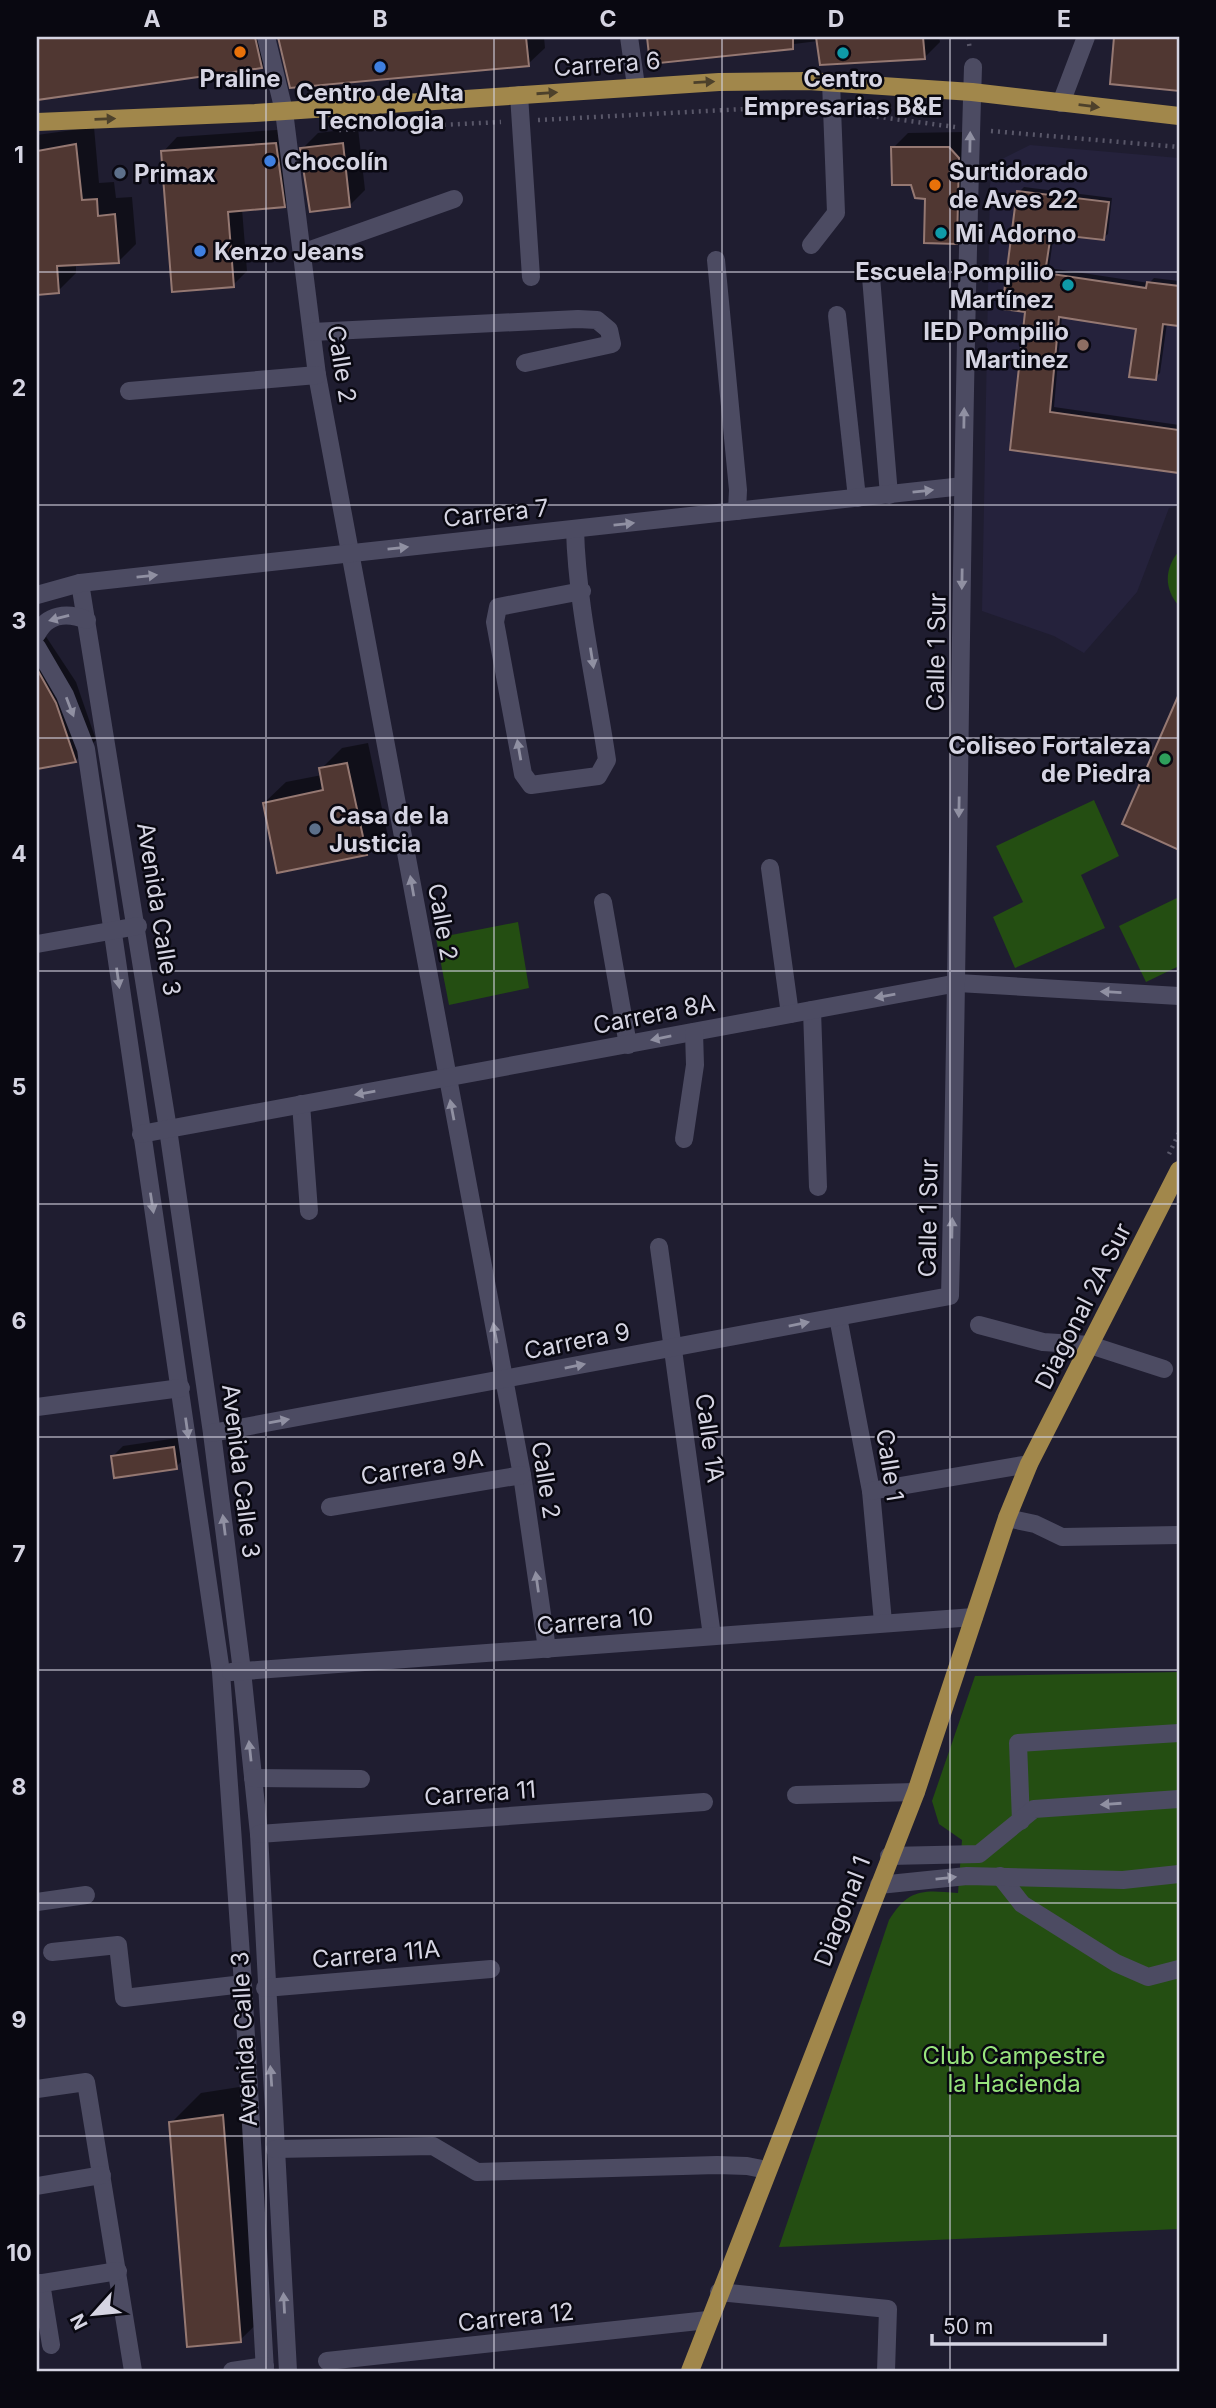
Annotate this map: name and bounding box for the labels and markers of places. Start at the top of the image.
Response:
marker: Praline [232,44,248,60]
marker: Centro Empresarias B&E [835,45,851,61]
marker: Centro de Alta Tecnologia [372,59,388,75]
place label: Praline [199,64,281,93]
place label: Centro Empresarias B&E [744,64,942,121]
place label: Centro de Alta Tecnologia [296,78,464,135]
place label: Chocolín [284,147,388,176]
marker: Chocolín [262,153,278,169]
place label: Surtidorado de Aves 22 [949,157,1088,214]
place label: Primax [134,159,216,188]
marker: Primax [112,165,128,181]
marker: Surtidorado de Aves 22 [927,177,943,193]
place label: Mi Adorno [955,219,1076,248]
marker: Mi Adorno [933,225,949,241]
place label: Kenzo Jeans [214,237,364,266]
marker: Kenzo Jeans [192,243,208,259]
place label: Escuela Pompilio Martínez [855,257,1054,314]
marker: Escuela Pompilio Martínez [1060,277,1076,293]
place label: IED Pompilio Martinez [923,317,1069,374]
marker: IED Pompilio Martinez [1075,337,1091,353]
place label: Coliseo Fortaleza de Piedra [948,731,1151,788]
marker: Coliseo Fortaleza de Piedra [1157,751,1173,767]
place label: Casa de la Justicia [329,801,449,858]
marker: Casa de la Justicia [307,821,323,837]

